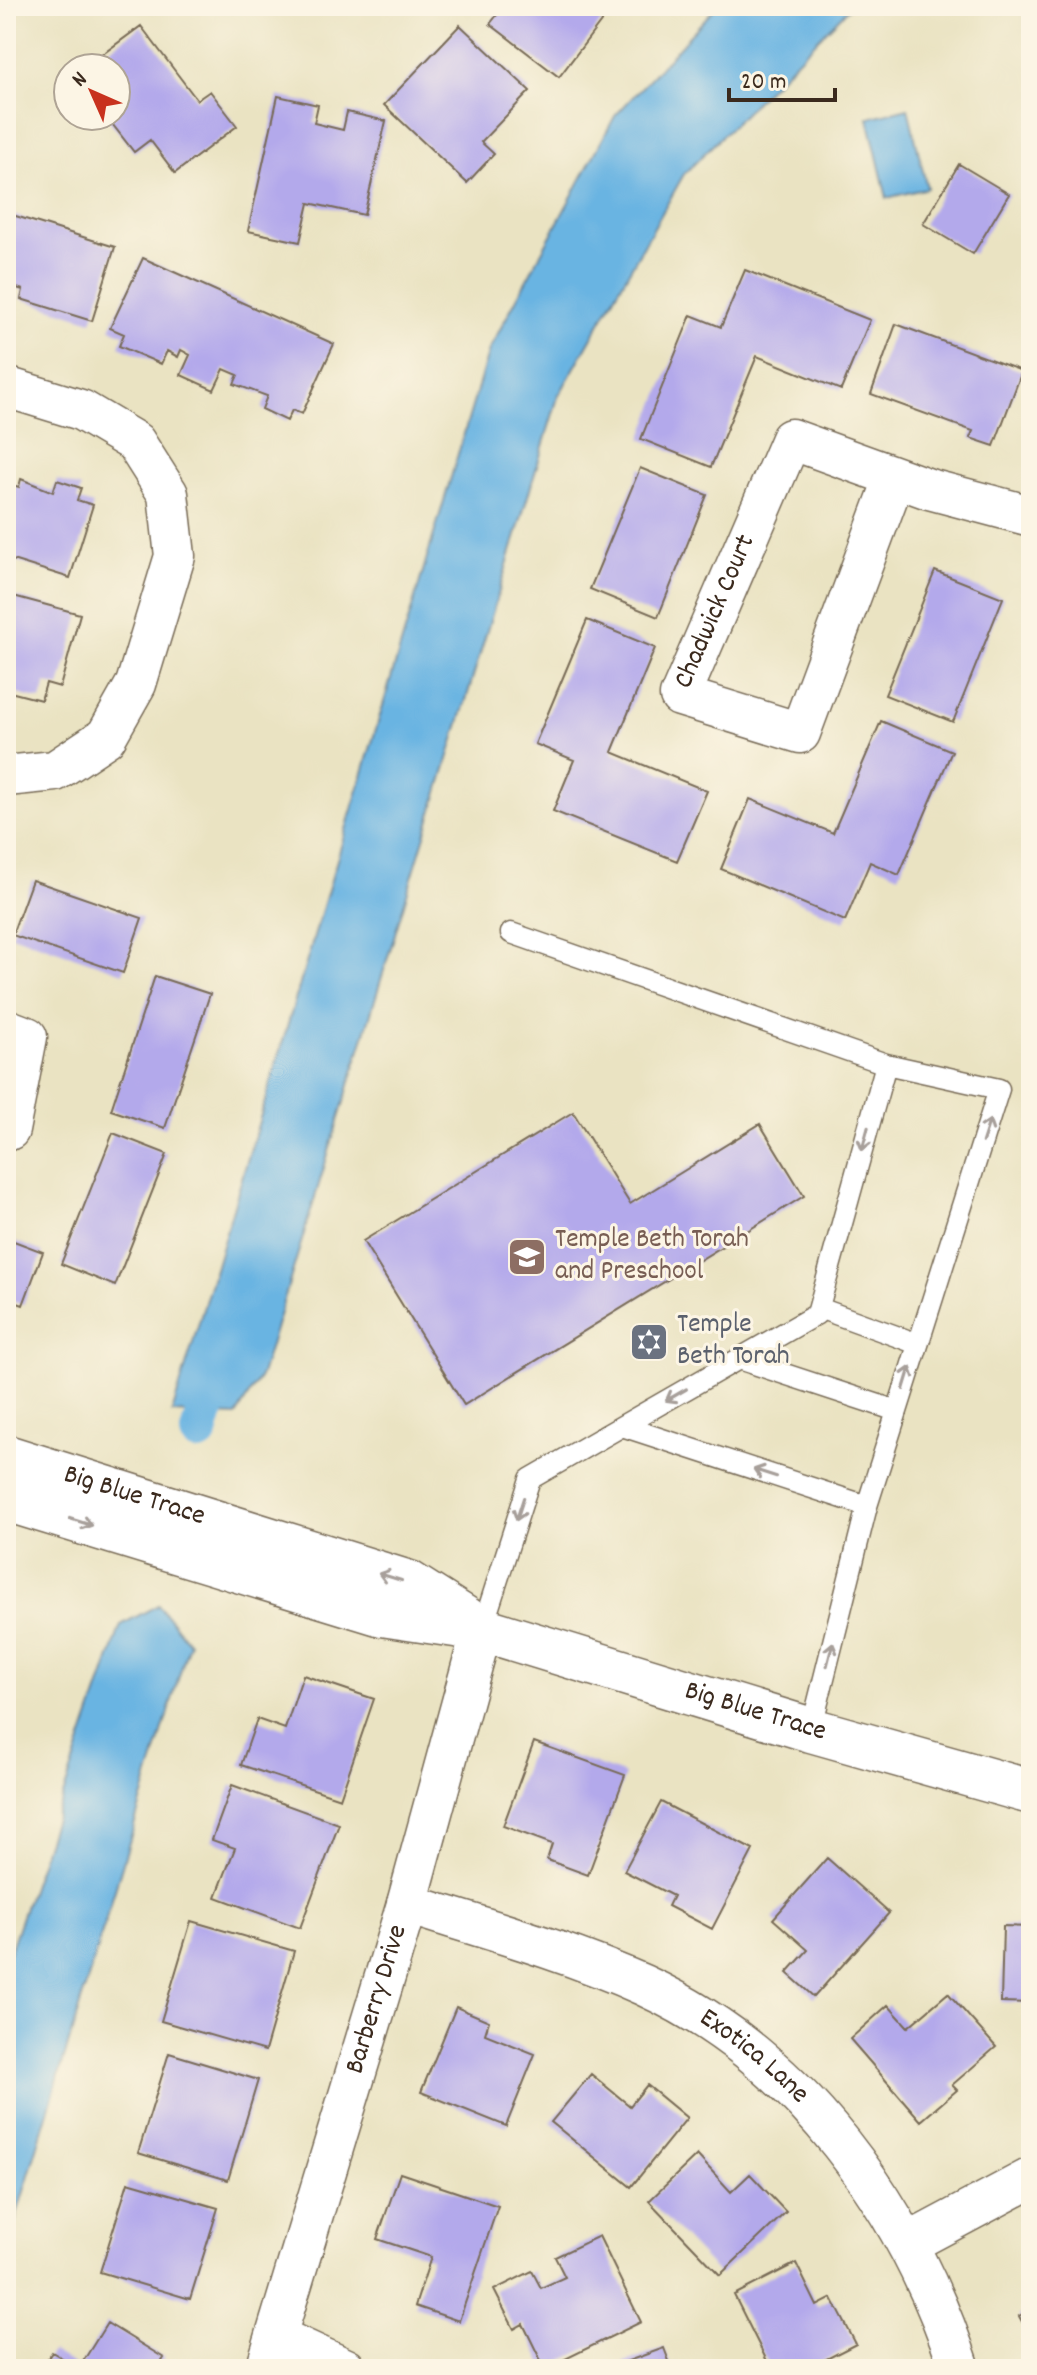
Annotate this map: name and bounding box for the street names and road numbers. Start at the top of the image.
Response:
street label: Chadwick Court [665,529,767,696]
street label: Big Blue Trace [58,1456,210,1538]
street label: Big Blue Trace [679,1672,831,1753]
street label: Barberry Drive [337,1920,419,2079]
street label: Exotica Lane [691,2000,817,2114]

